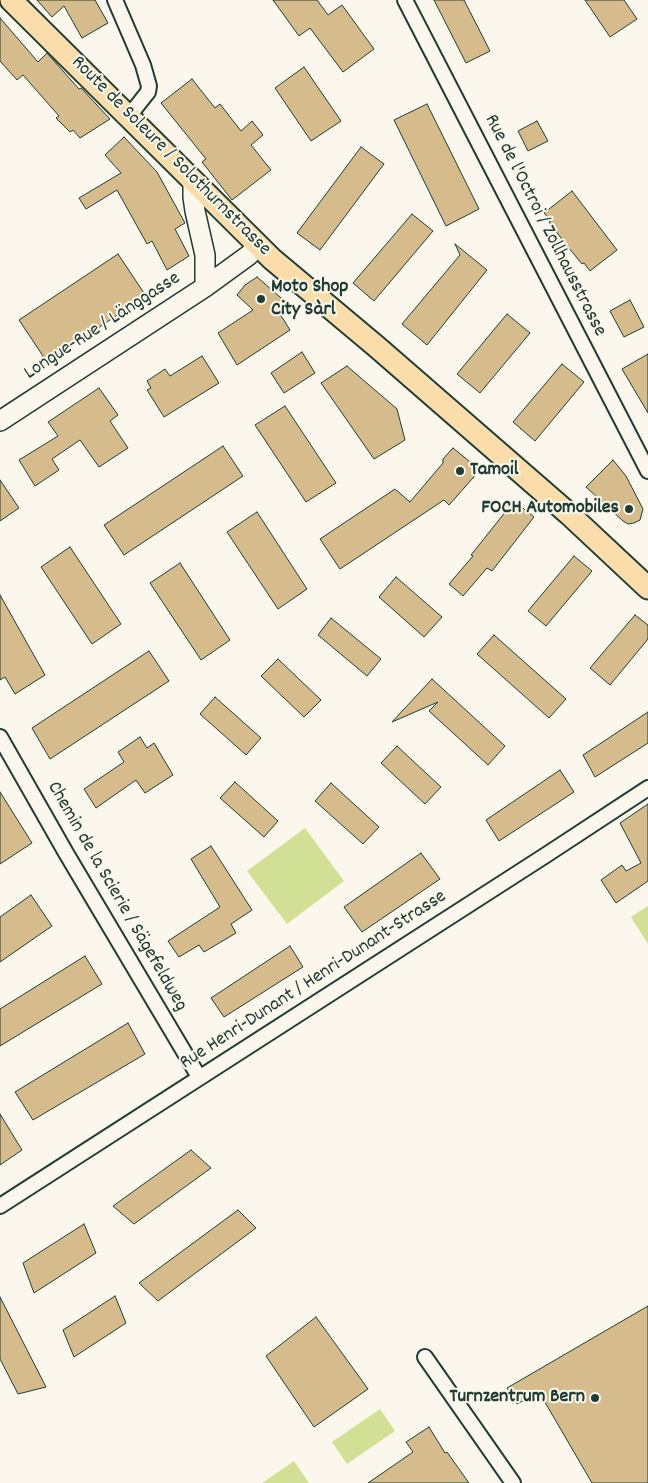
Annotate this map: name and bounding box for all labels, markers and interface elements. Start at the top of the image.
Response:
street label: Route de Soleure / Solothurnstrasse [65,52,275,262]
street label: Rue de l'Octroi / Zollhausstrasse [477,111,611,341]
street label: Longue-Rue / Länggasse [20,268,186,386]
place label: Moto Shop City Sàrl [271,276,349,323]
marker: Moto Shop City Sàrl [255,293,267,305]
place label: Tamoil [470,459,518,483]
marker: Tamoil [454,465,466,477]
place label: FOCH Automobiles [481,497,619,521]
marker: FOCH Automobiles [623,503,635,515]
street label: Chemin de la Scierie / Sägefeldweg [40,778,192,1016]
street label: Rue Henri-Dunant / Henri-Dunant-Strasse [176,886,452,1076]
place label: Turnzentrum Bern [449,1386,585,1410]
marker: Turnzentrum Bern [589,1392,601,1404]

